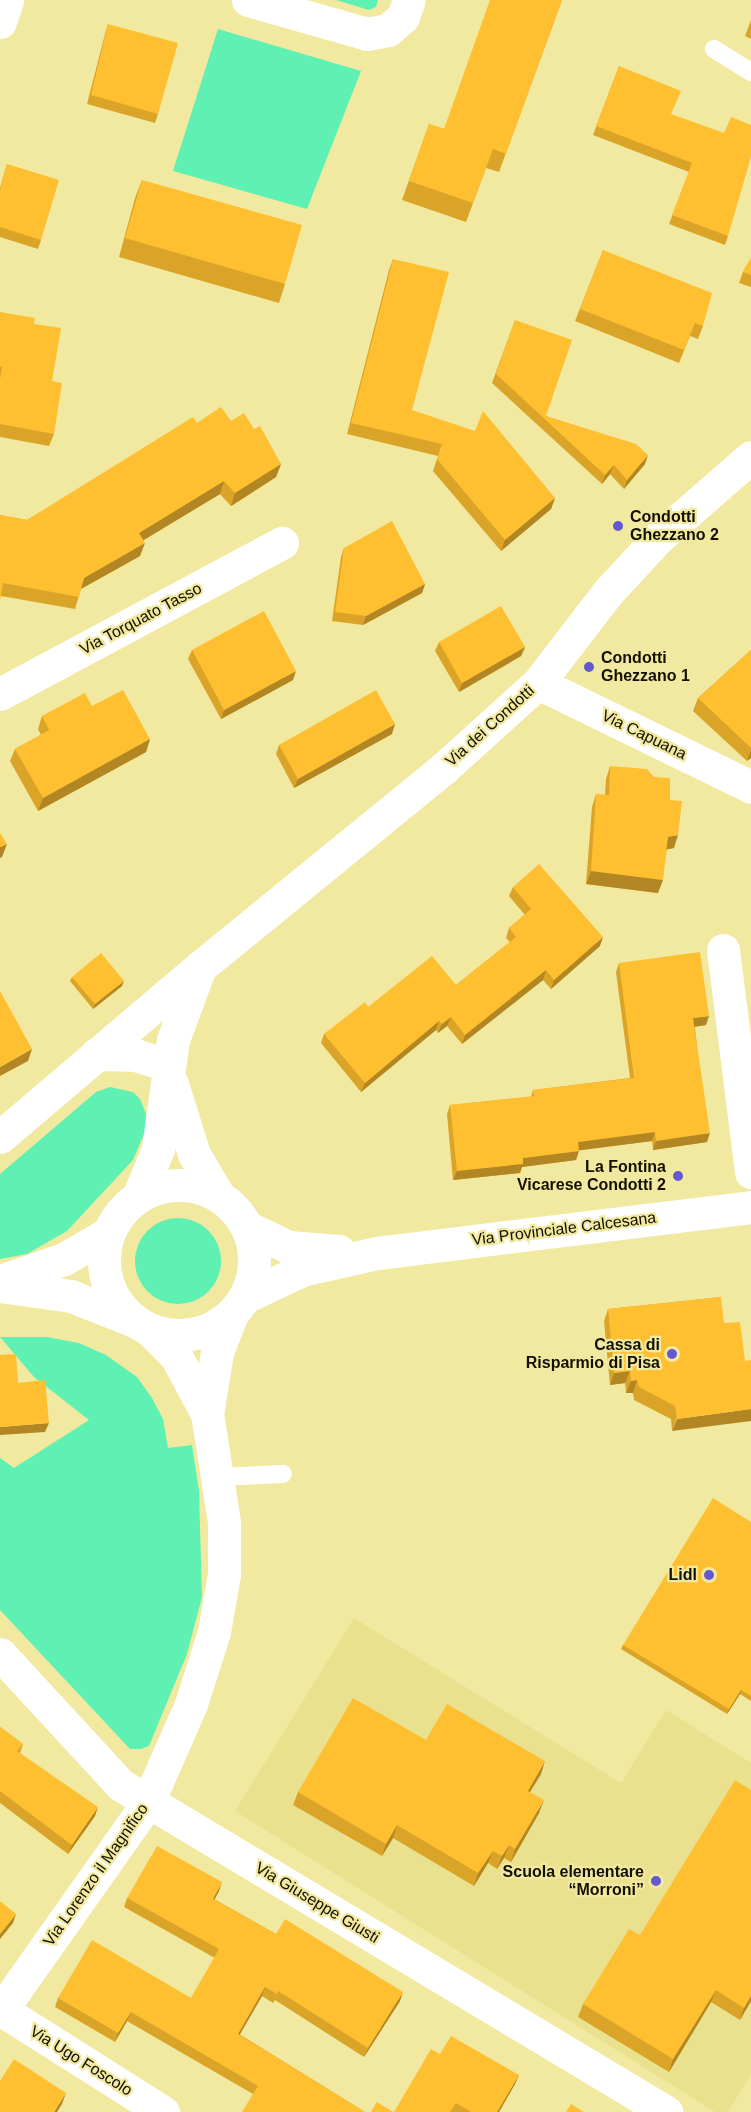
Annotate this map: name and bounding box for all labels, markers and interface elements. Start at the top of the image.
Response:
place label: Condotti Ghezzano 2 [630,507,719,545]
marker: Condotti Ghezzano 2 [611,519,625,533]
street label: Via Torquato Tasso [77,579,205,659]
place label: Condotti Ghezzano 1 [601,648,690,686]
marker: Condotti Ghezzano 1 [582,660,596,674]
street label: Via dei Condotti [442,681,538,771]
street label: Via Capuana [598,706,690,764]
place label: La Fontina Vicarese Condotti 2 [517,1157,666,1195]
marker: La Fontina Vicarese Condotti 2 [671,1169,685,1183]
street label: Via Provinciale Calcesana [471,1208,657,1250]
place label: Cassa di Risparmio di Pisa [526,1335,660,1373]
marker: Cassa di Risparmio di Pisa [665,1347,679,1361]
place label: Lidl [669,1565,697,1585]
marker: Lidl [702,1568,716,1582]
street label: Via Lorenzo il Magnifico [40,1800,152,1950]
street label: Via Giuseppe Giusti [252,1858,382,1948]
place label: Scuola elementare “Morroni” [503,1862,644,1900]
marker: Scuola elementare “Morroni” [649,1874,663,1888]
street label: Via Ugo Foscolo [26,2022,136,2100]

